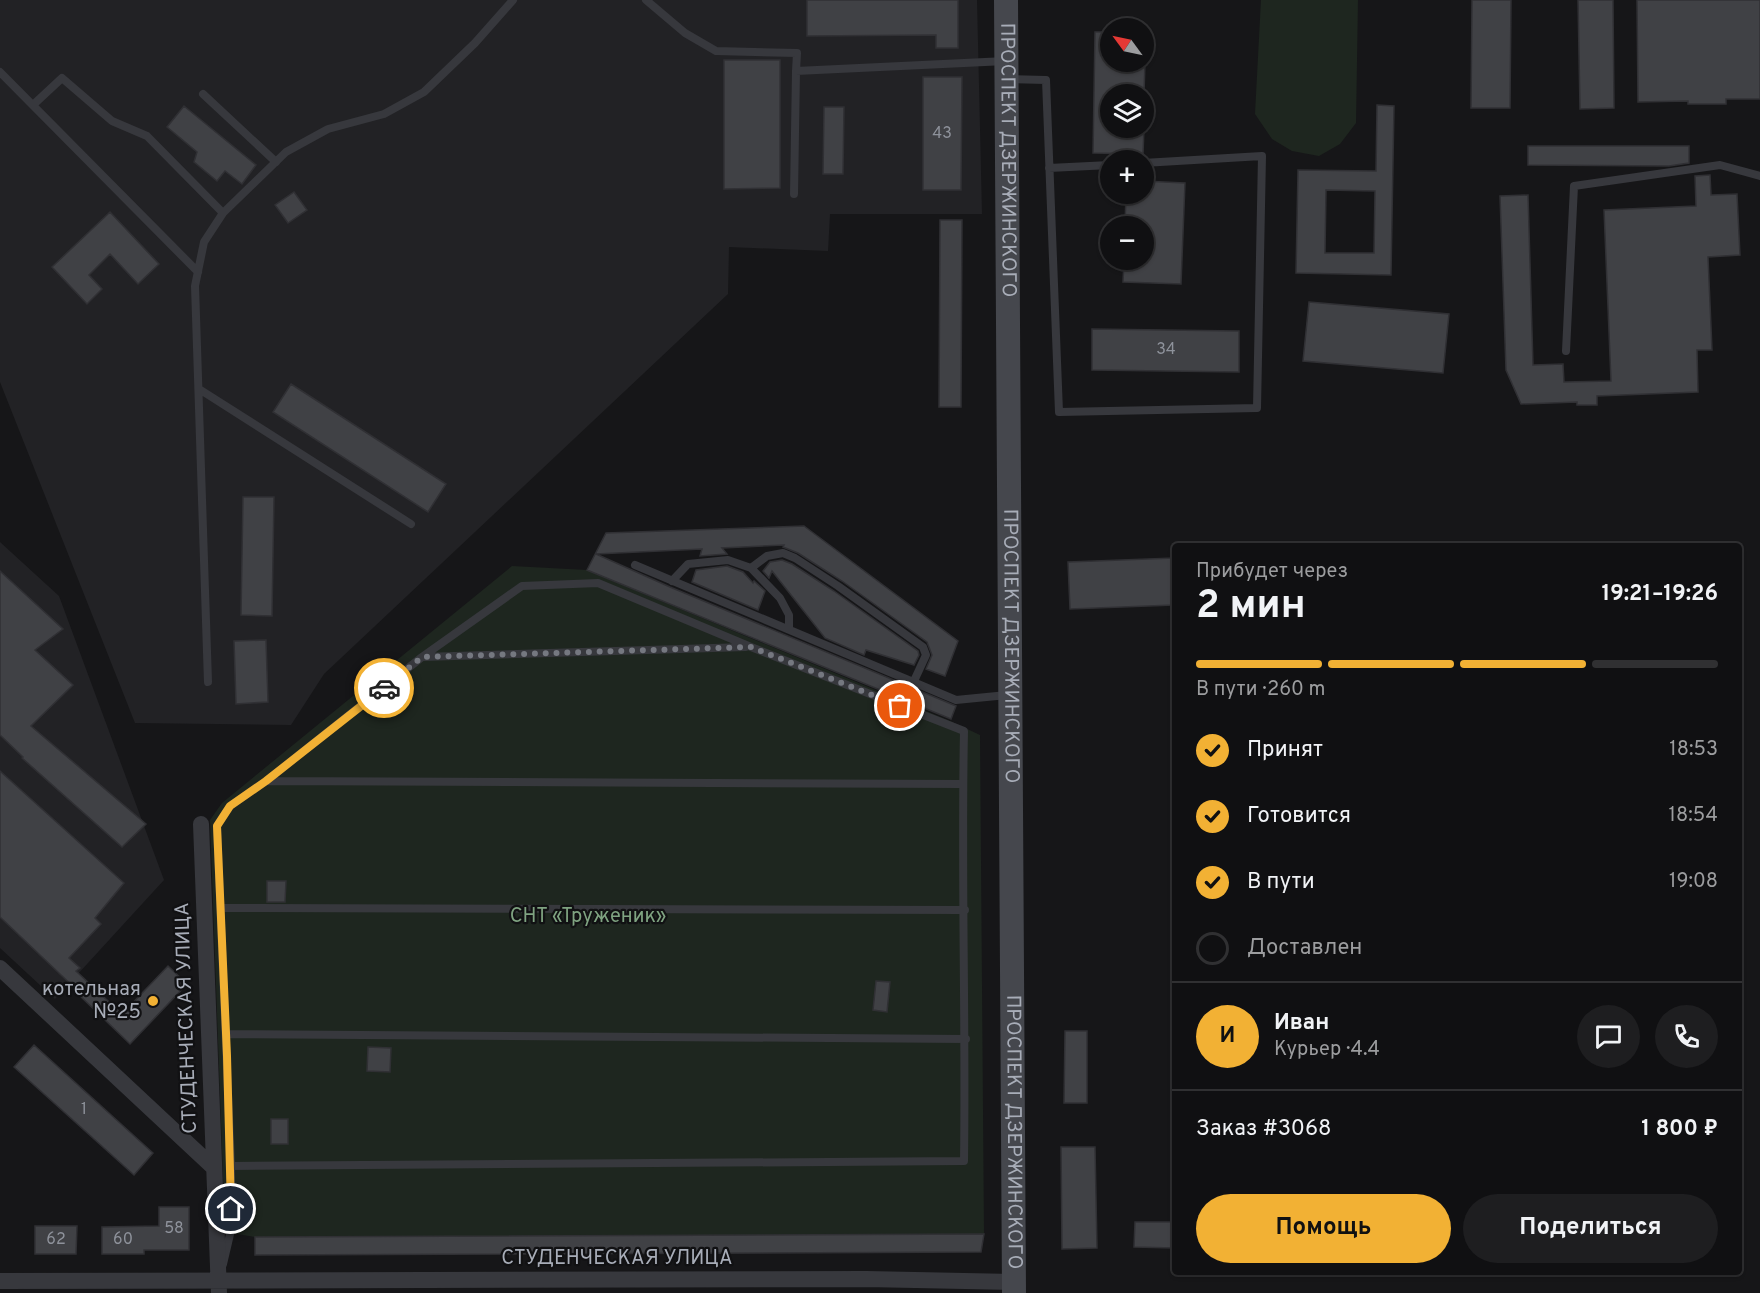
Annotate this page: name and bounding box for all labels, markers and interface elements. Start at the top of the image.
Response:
north arrow [1100,18,1154,72]
map controls [1100,18,1154,270]
street label: ПРОСПЕКТ ДЗЕРЖИНСКОГО [993,23,1021,297]
button: layers [1100,84,1154,138]
house number: 43 [932,124,952,144]
button: + [1100,150,1154,204]
button: − [1100,216,1154,270]
house number: 34 [1156,340,1176,360]
street label: ПРОСПЕКТ ДЗЕРЖИНСКОГО [996,509,1024,783]
text: Прибудет через [1196,559,1348,585]
text: 19:21–19:26 [1601,581,1718,608]
text: 2 мин [1196,583,1306,632]
courier [354,658,414,718]
icon: car [368,672,401,705]
text: В пути · 260 m [1196,677,1326,703]
pin [874,680,925,731]
icon: bag [883,689,916,722]
icon: check [1196,734,1229,767]
text: Принят [1247,737,1323,764]
text: 18:53 [1669,737,1718,763]
icon: check [1196,800,1229,833]
text: Готовится [1247,803,1351,830]
text: 18:54 [1669,803,1718,829]
icon: check [1196,866,1229,899]
text: В пути [1247,869,1315,896]
text: 19:08 [1669,869,1718,895]
street label: СТУДЕНЧЕСКАЯ УЛИЦА [170,902,204,1134]
park label: СНТ «Труженик» [510,904,666,930]
text: Доставлен [1247,935,1362,962]
place label: котельная №25 [42,977,141,1026]
marker: котельная №25 [146,994,160,1008]
street label: ПРОСПЕКТ ДЗЕРЖИНСКОГО [999,995,1027,1269]
button: chat [1577,1005,1640,1068]
button: phone [1655,1005,1718,1068]
text: Иван [1274,1010,1329,1037]
text: И [1220,1023,1235,1050]
text: Курьер · 4.4 [1274,1037,1380,1063]
house number: 1 [81,1100,87,1120]
text: Заказ #3068 [1196,1116,1332,1143]
text: 1 800 ₽ [1641,1116,1718,1143]
pin [205,1183,256,1234]
icon: home [214,1192,247,1225]
button: Помощь [1196,1194,1451,1263]
button: Поделиться [1463,1194,1718,1263]
house number: 58 [164,1219,184,1239]
house number: 62 [46,1230,66,1250]
house number: 60 [113,1230,133,1250]
street label: СТУДЕНЧЕСКАЯ УЛИЦА [501,1246,733,1272]

